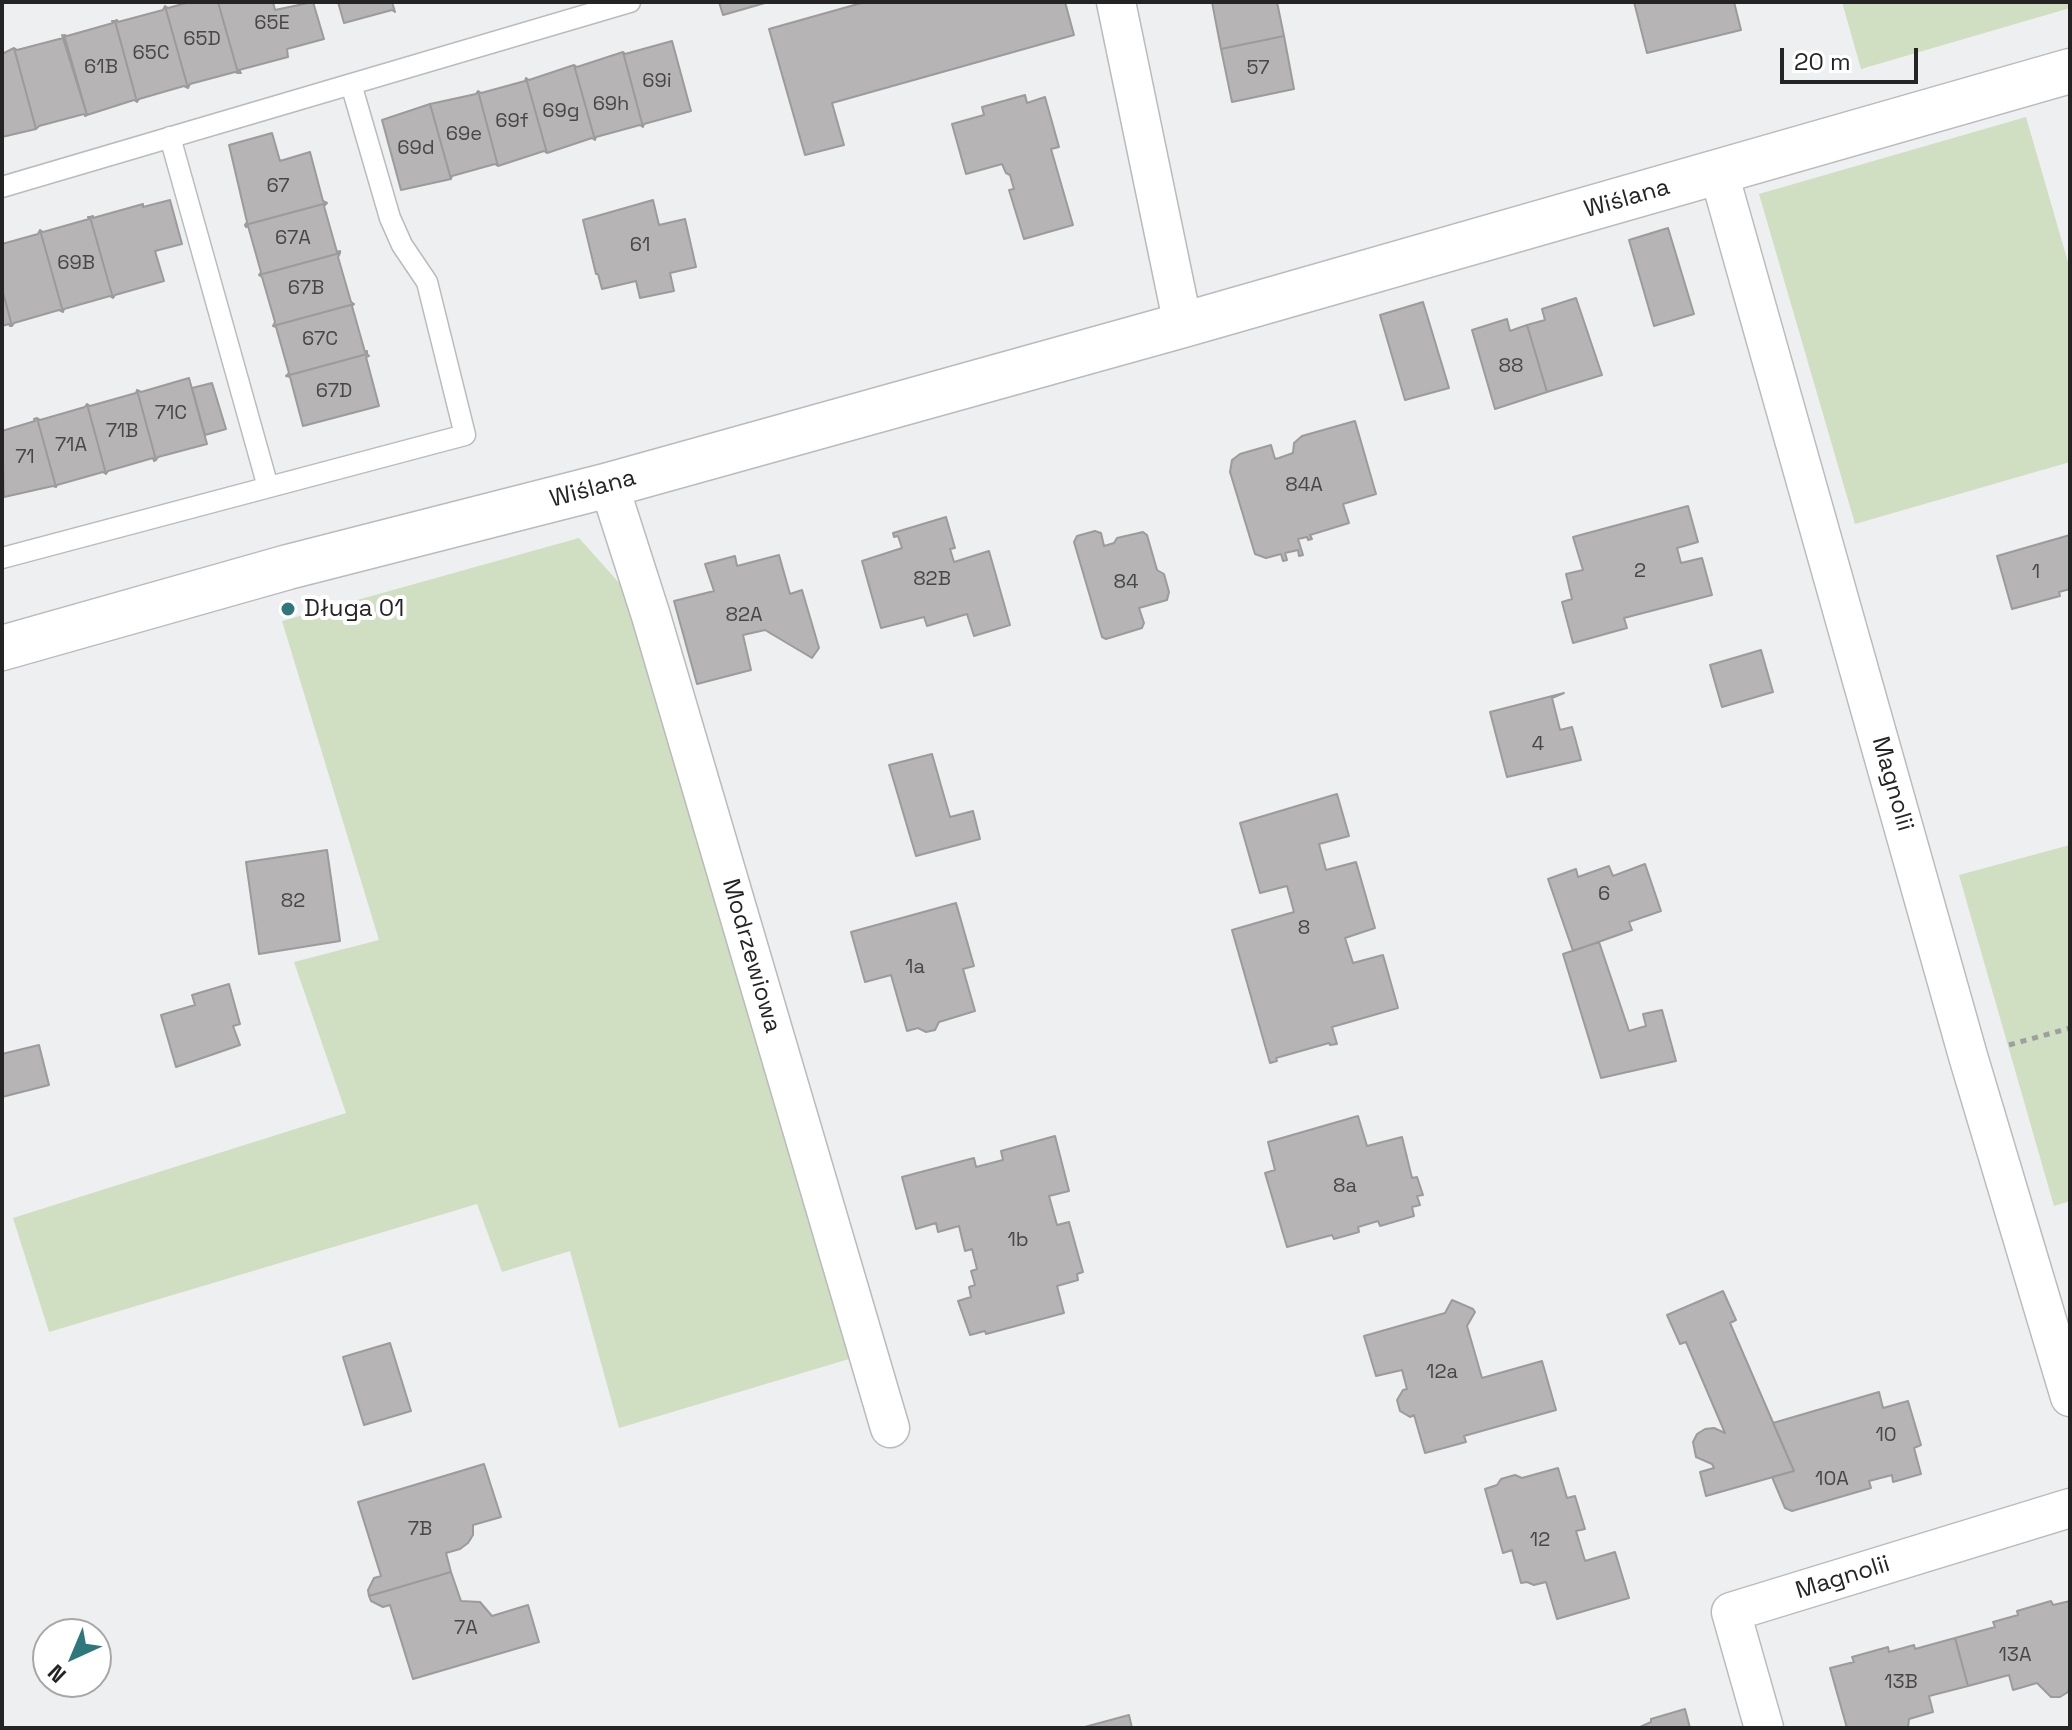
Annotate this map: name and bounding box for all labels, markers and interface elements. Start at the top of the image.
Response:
house number: 65E [254,12,290,36]
house number: 65D [183,28,221,52]
scale bar [1784,32,1922,82]
house number: 65C [132,42,170,66]
text: 20 m [1794,46,1851,77]
house number: 61B [84,56,118,80]
house number: 57 [1246,57,1270,81]
house number: 69i [642,70,672,94]
house number: 69h [593,93,629,117]
house number: 69g [542,100,580,124]
house number: 69f [495,110,529,134]
house number: 69e [446,123,482,147]
house number: 69d [397,137,435,161]
street label: Wiślana [1581,173,1673,225]
house number: 67 [266,175,290,199]
house number: 67A [275,227,311,251]
house number: 61 [630,234,650,258]
house number: 69B [57,252,95,276]
house number: 67B [288,277,324,301]
house number: 67C [302,328,338,352]
house number: 88 [1499,355,1523,379]
house number: 67D [316,380,352,404]
house number: 71C [155,402,187,426]
house number: 71B [106,420,138,444]
house number: 71A [55,434,87,458]
house number: 71 [15,446,35,470]
street label: Wiślana [547,464,639,514]
house number: 84A [1285,474,1323,498]
house number: 2 [1634,560,1646,584]
house number: 1 [2032,561,2040,585]
house number: 82B [913,568,951,592]
house number: 84 [1114,571,1138,595]
place label: Długa 01 [304,595,404,623]
marker: Długa 01 [279,600,297,618]
house number: 82A [725,604,763,628]
house number: 4 [1532,733,1544,757]
street label: Magnolii [1865,733,1919,835]
street label: Modrzewiowa [715,876,787,1036]
house number: 6 [1598,883,1610,907]
house number: 82 [281,890,305,914]
house number: 8 [1298,917,1310,941]
house number: 1a [905,956,925,980]
house number: 8a [1333,1175,1357,1199]
house number: 1b [1007,1229,1029,1253]
house number: 12a [1426,1361,1458,1385]
house number: 10 [1875,1424,1897,1448]
house number: 10A [1815,1468,1849,1492]
house number: 7B [408,1518,432,1542]
house number: 12 [1530,1529,1550,1553]
street label: Magnolii [1792,1550,1894,1606]
house number: 7A [454,1617,478,1641]
north arrow [32,1618,112,1698]
house number: 13A [1998,1644,2032,1668]
text: N [42,1659,72,1689]
house number: 13B [1884,1671,1918,1695]

